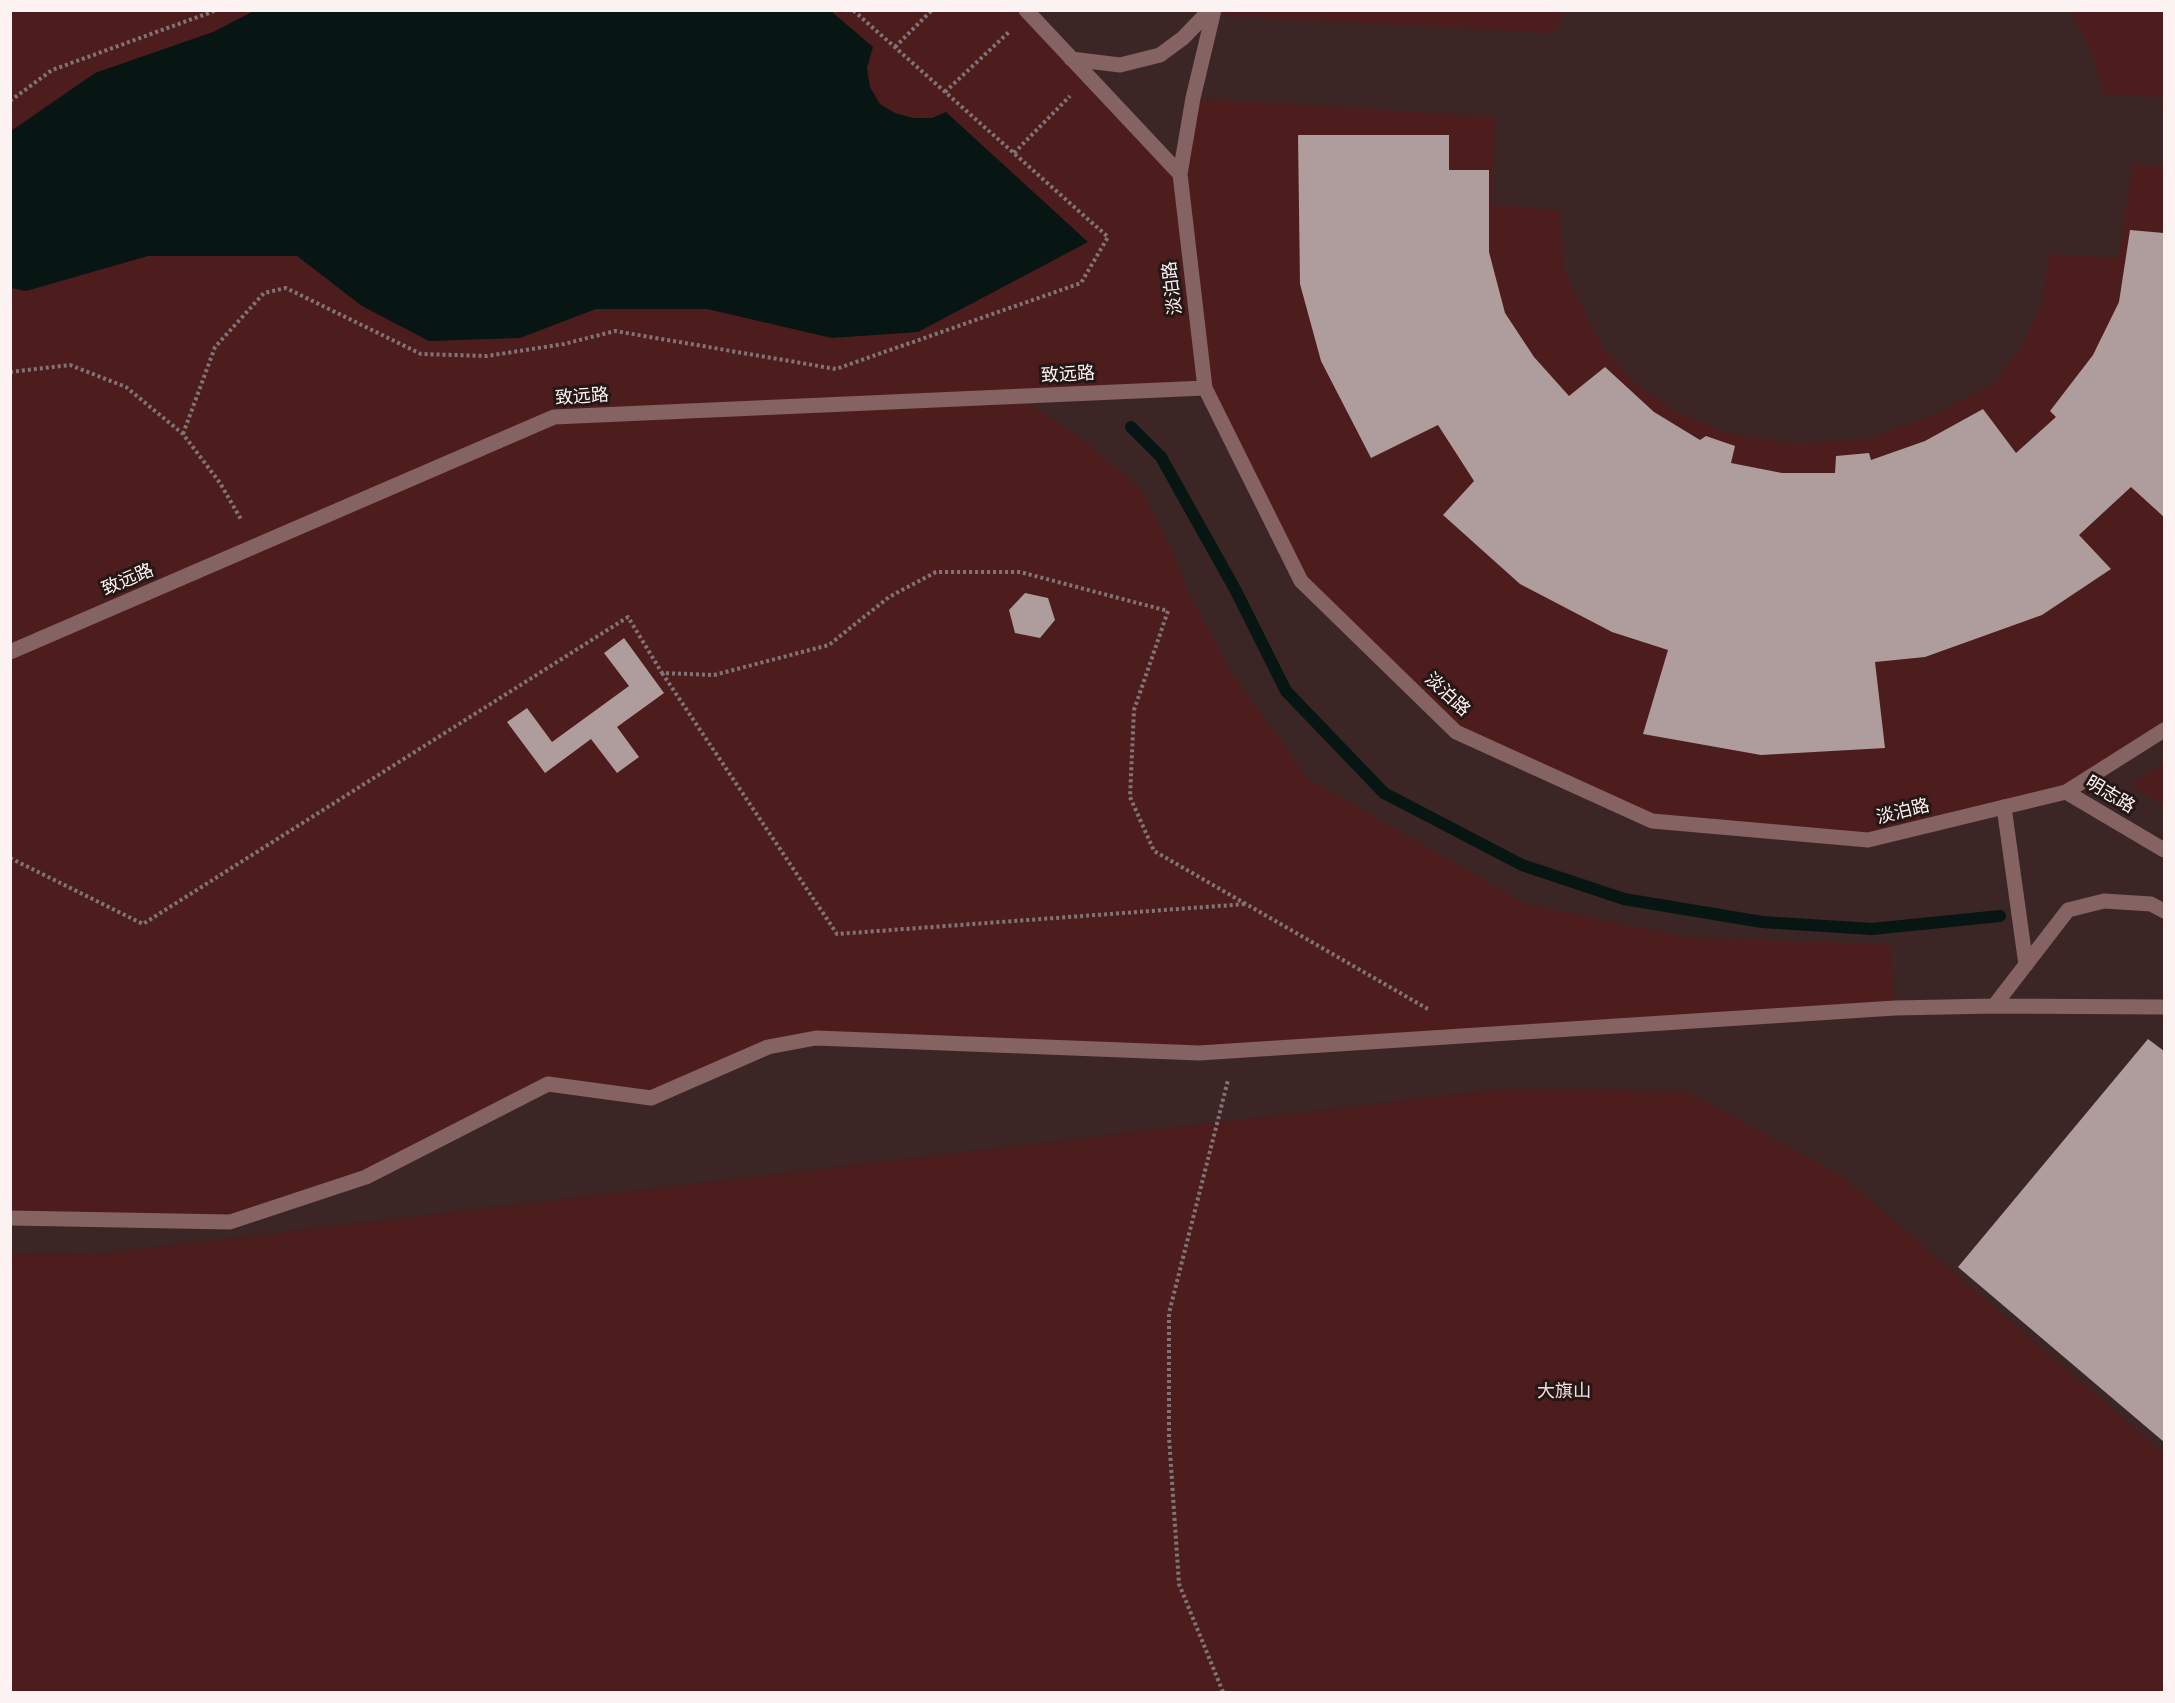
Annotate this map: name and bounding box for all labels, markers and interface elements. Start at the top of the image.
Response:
street label: 淡泊路 [1159,260,1187,316]
street label: 致远路 [1040,363,1096,387]
street label: 致远路 [554,384,610,410]
street label: 致远路 [99,560,157,600]
street label: 淡泊路 [1420,669,1474,721]
street label: 明志路 [2081,772,2139,818]
street label: 淡泊路 [1874,795,1932,829]
park label: 大旗山 [1537,1381,1591,1403]

